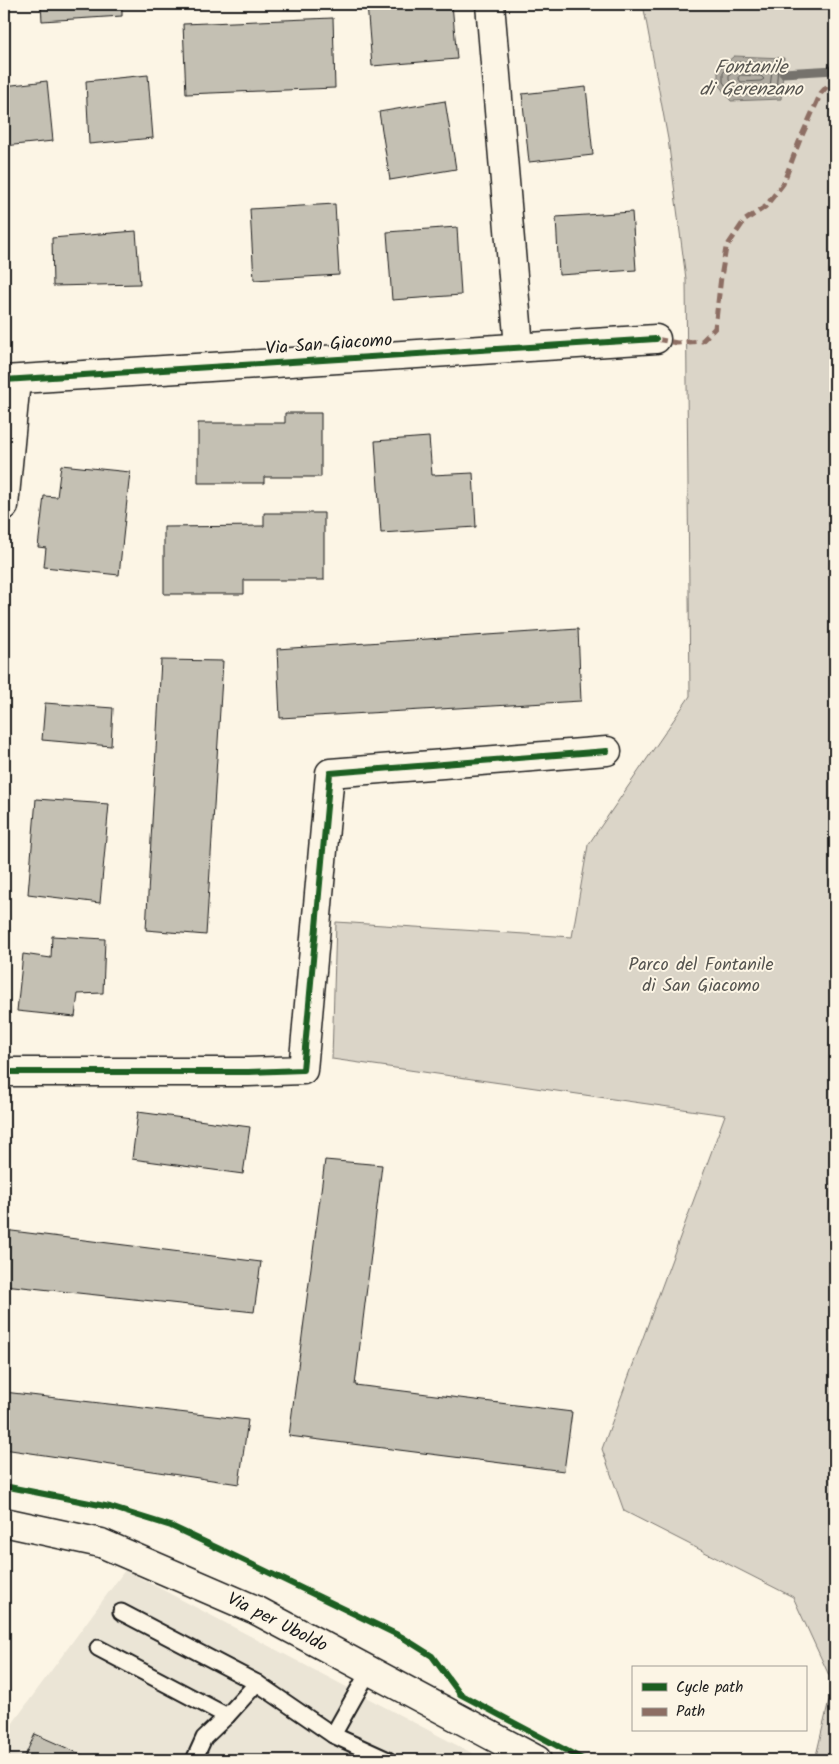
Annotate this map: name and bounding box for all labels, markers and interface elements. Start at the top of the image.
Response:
water label: Fontanile di Gerenzano [700,53,804,105]
street label: Via San Giacomo [265,326,393,364]
park label: Parco del Fontanile di San Giacomo [628,951,774,1001]
street label: Via per Uboldo [222,1585,332,1661]
legend [632,1666,806,1732]
text: Cycle path [676,1676,743,1700]
text: Path [676,1700,705,1724]

